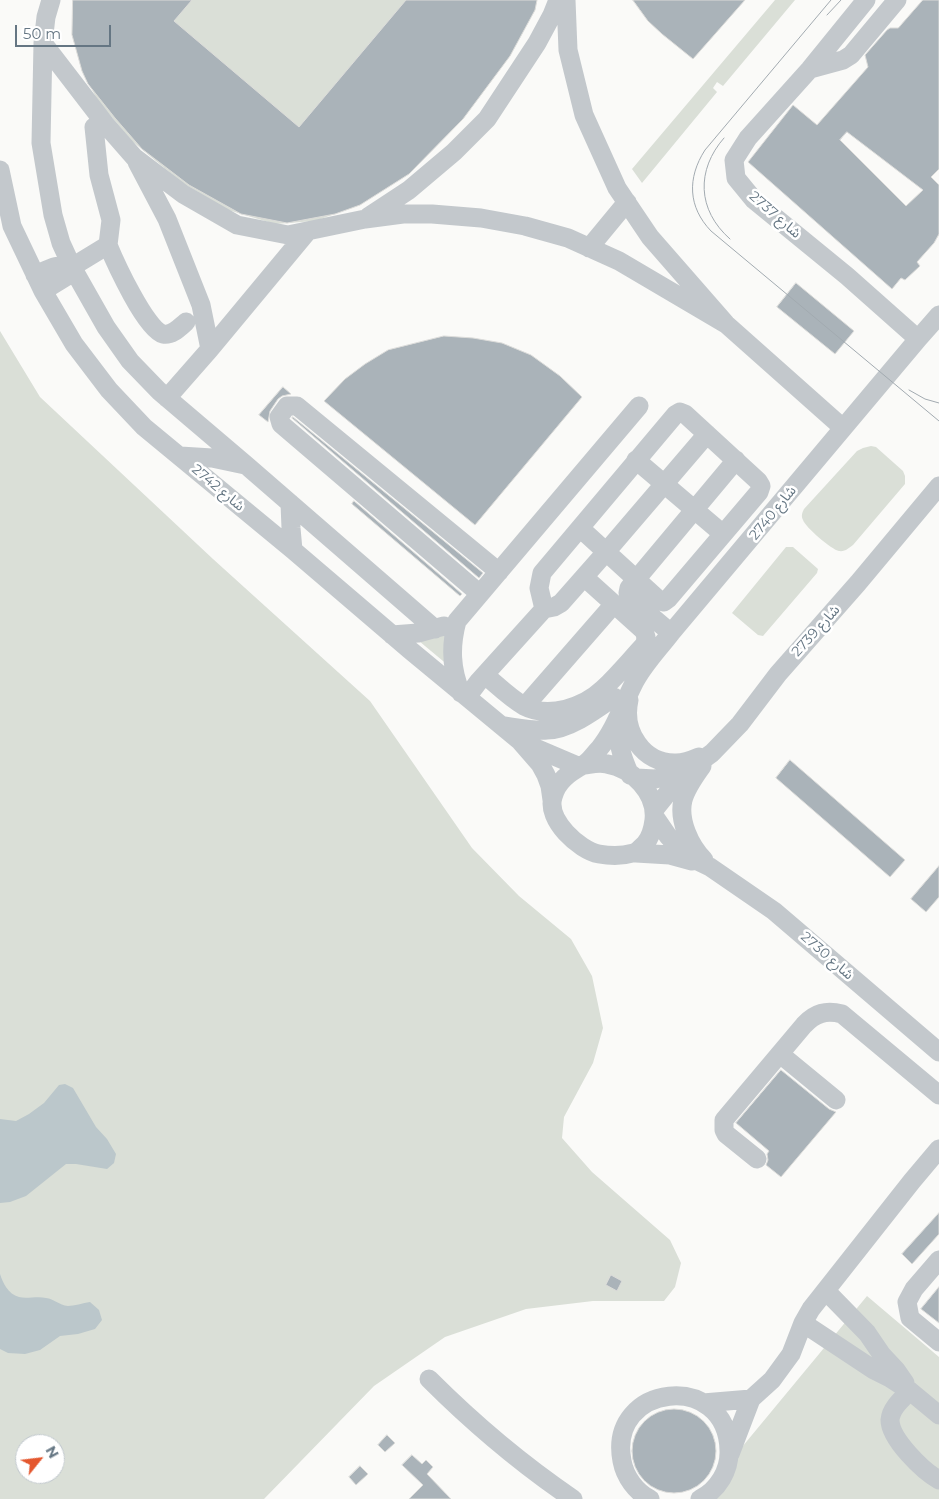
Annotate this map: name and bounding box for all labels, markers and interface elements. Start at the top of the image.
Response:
scale bar [18,15,114,47]
text: 50 m [23,24,61,43]
street label: شارع 2737 [746,188,804,242]
street label: شارع 2742 [188,461,248,515]
street label: شارع 2740 [746,483,800,543]
street label: شارع 2739 [789,602,843,660]
street label: شارع 2730 [797,929,857,983]
north arrow [15,1434,65,1484]
text: N [42,1443,63,1462]

